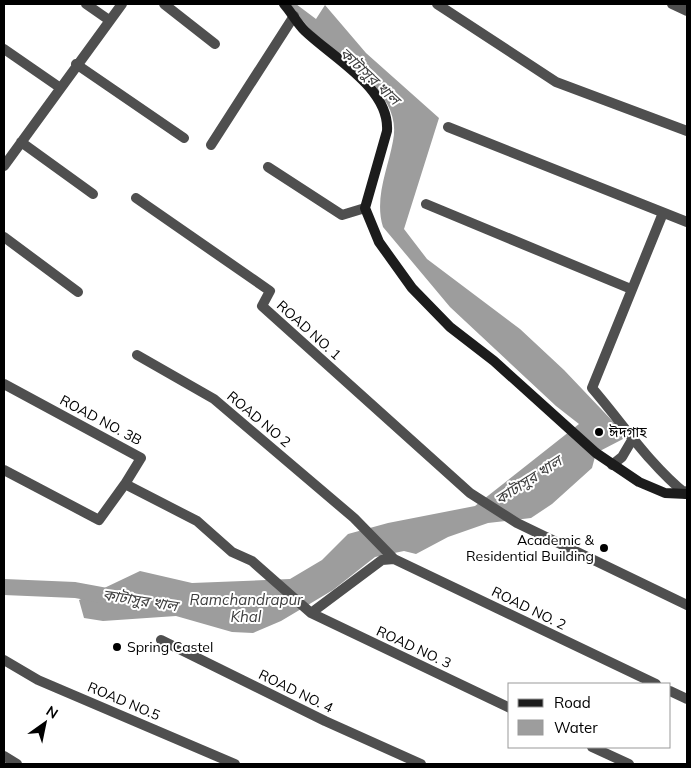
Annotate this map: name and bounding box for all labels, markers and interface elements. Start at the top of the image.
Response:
water label: কাটাসুর খাল [336,43,406,111]
street label: ROAD NO. 1 [273,296,345,364]
street label: ROAD NO 2 [223,387,295,451]
street label: ROAD NO. 3B [57,391,145,449]
place label: ঈদগাহ [608,423,647,441]
marker: ঈদগাহ [593,426,605,438]
water label: কাটাসুর খাল [491,450,567,508]
place label: Academic & Residential Building [466,531,595,565]
marker: Academic & Residential Building [598,542,610,554]
street label: ROAD NO. 2 [489,582,569,634]
water label: কাটাসুর খাল [101,585,182,616]
water label: Ramchandrapur Khal [190,590,303,626]
street label: ROAD NO. 3 [374,622,454,672]
place label: Spring Castel [127,638,213,656]
marker: Spring Castel [111,641,123,653]
street label: ROAD NO. 4 [256,665,337,717]
street label: ROAD NO.5 [85,678,163,724]
legend [508,683,671,748]
text: Road [554,693,591,712]
north arrow [20,698,70,748]
text: N [43,702,61,723]
text: Water [554,718,598,737]

